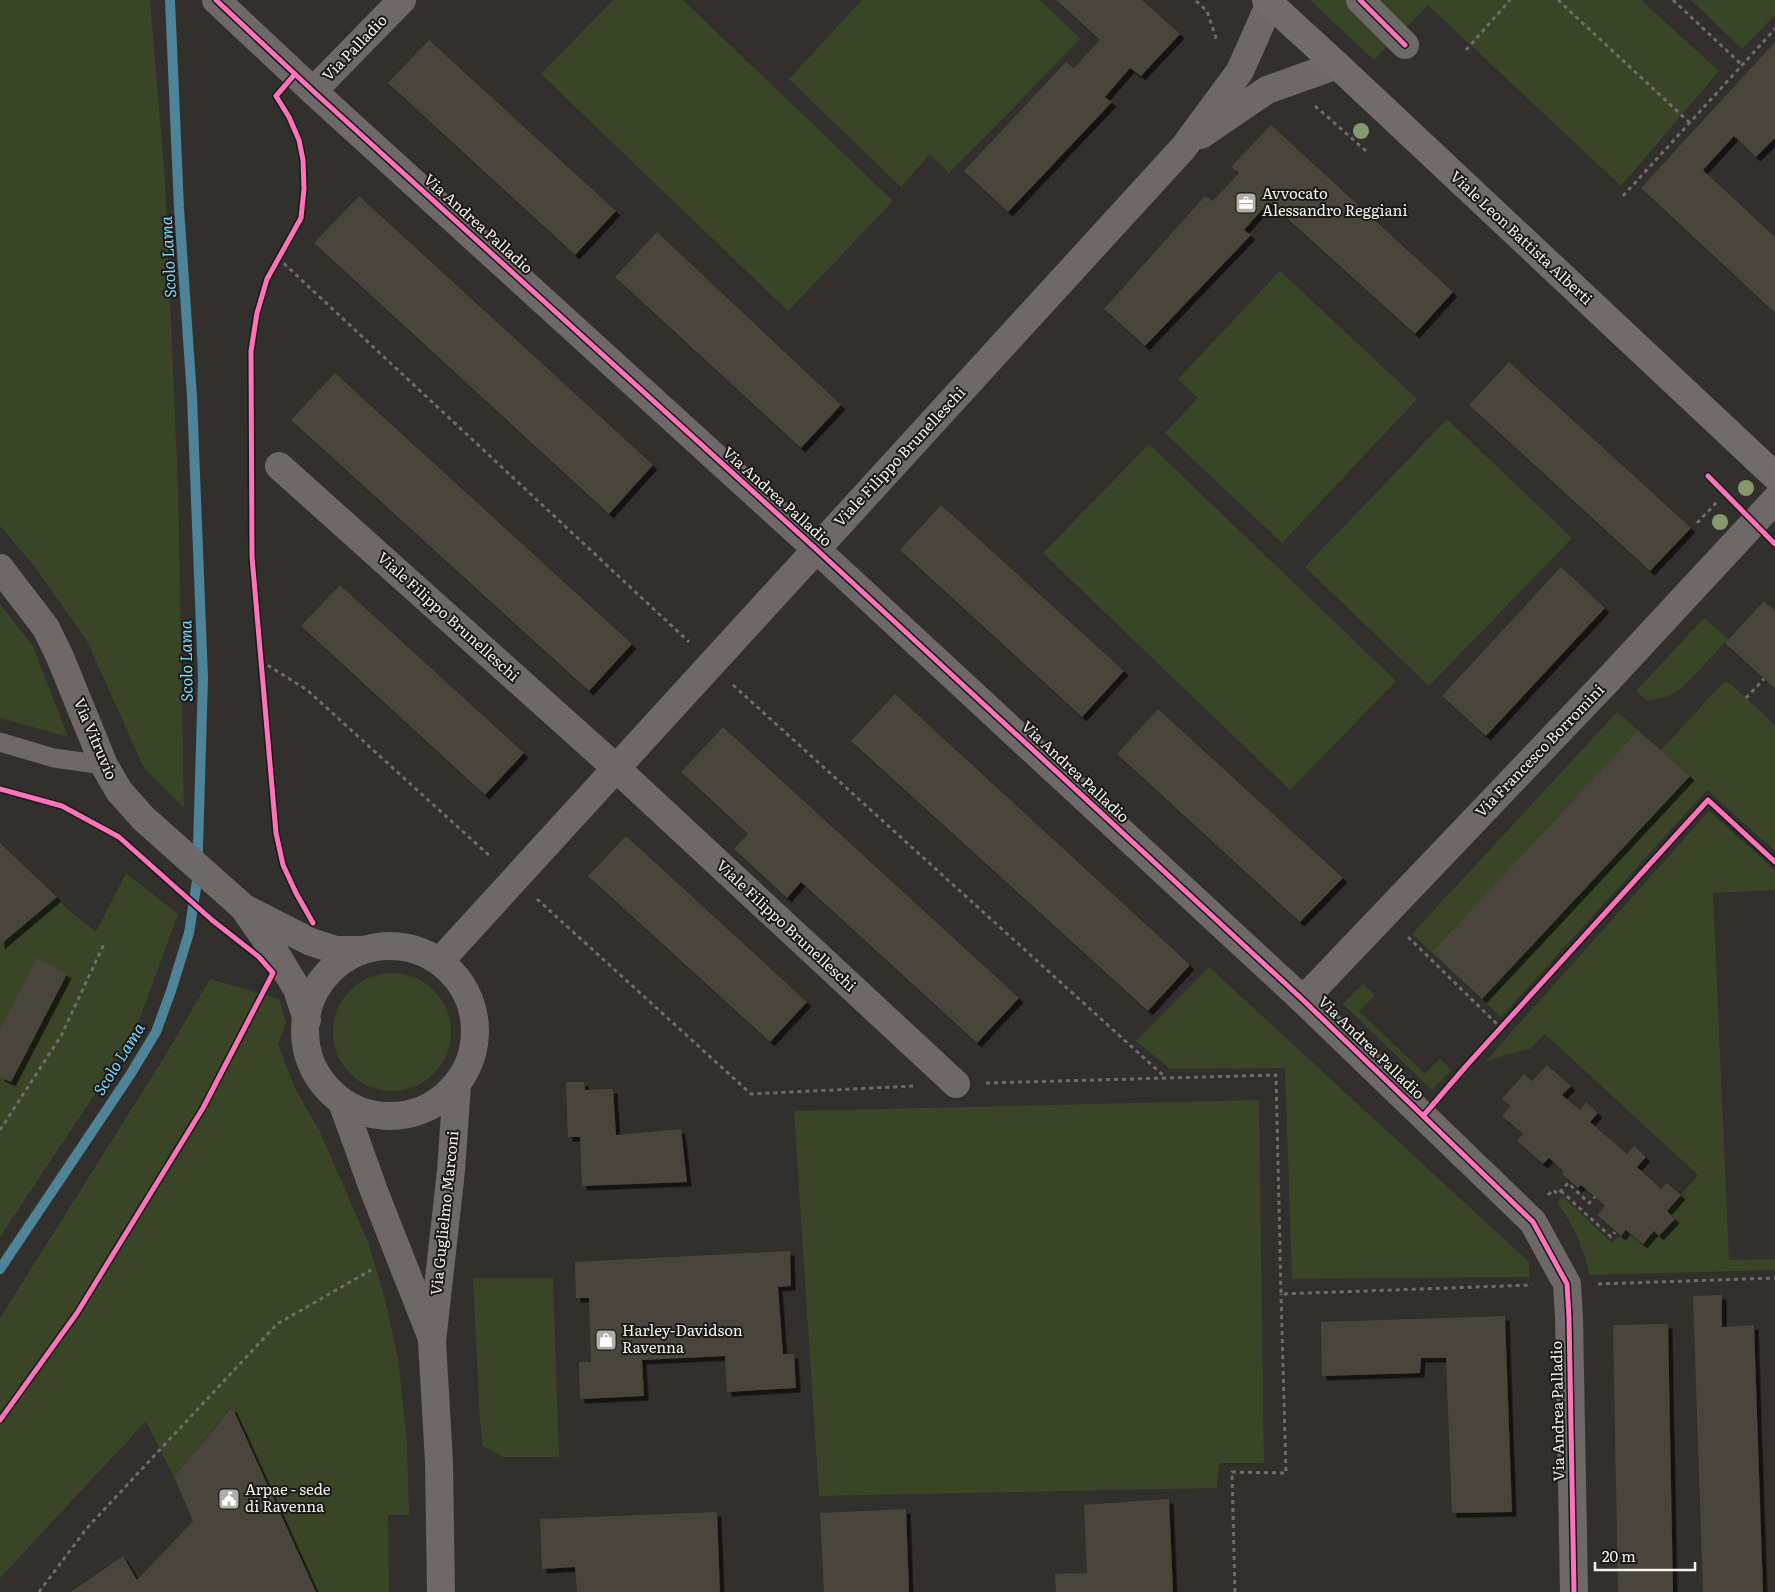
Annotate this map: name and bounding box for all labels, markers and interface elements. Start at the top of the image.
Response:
street label: Via Palladio [316,8,392,86]
street label: Viale Leon Battista Alberti [1446,164,1599,309]
street label: Via Andrea Palladio [419,167,539,279]
place label: Avvocato Alessandro Reggiani [1262,181,1407,221]
office icon: Avvocato Alessandro Reggiani [1234,191,1258,215]
water label: Scolo Lama [153,215,181,298]
street label: Viale Filippo Brunelleschi [828,381,970,531]
street label: Via Andrea Palladio [718,440,838,552]
street label: Viale Filippo Brunelleschi [373,546,525,686]
water label: Scolo Lama [172,619,198,702]
street label: Via Francesco Borromini [1469,678,1609,822]
street label: Via Vitruvio [69,694,124,783]
street label: Via Andrea Palladio [1017,715,1135,827]
street label: Viale Filippo Brunelleschi [712,854,862,996]
street label: Via Andrea Palladio [1313,990,1431,1104]
water label: Scolo Lama [86,1017,150,1099]
street label: Via Guglielmo Marconi [423,1129,464,1296]
place label: Harley-Davidson Ravenna [622,1318,743,1358]
shop icon: Harley-Davidson Ravenna [594,1328,618,1352]
street label: Via Andrea Palladio [1544,1340,1569,1481]
place label: Arpae - sede di Ravenna [245,1477,331,1517]
public building icon: Arpae - sede di Ravenna [217,1487,241,1511]
scale bar [1595,1540,1695,1572]
text: 20 m [1602,1544,1636,1567]

